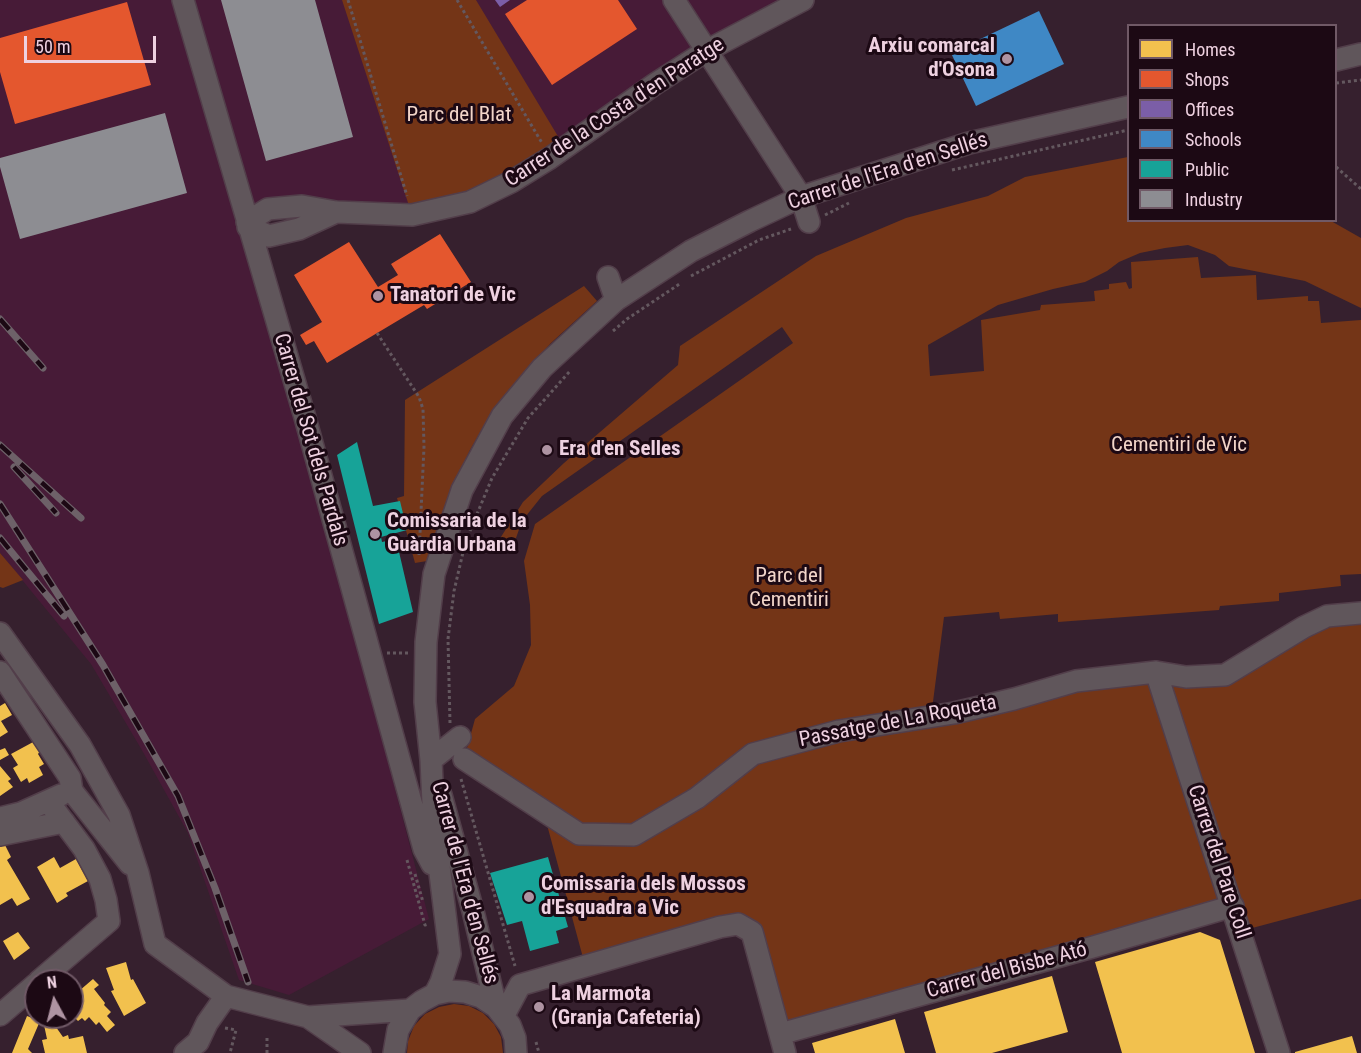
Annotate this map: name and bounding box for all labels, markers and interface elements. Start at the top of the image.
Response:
scale bar [27,24,159,62]
legend [1127,24,1337,222]
street label: Carrer de la Costa d'en Paratge [501,33,729,193]
place label: Arxiu comarcal d'Osona [868,34,995,84]
text: 50 m [35,36,70,57]
text: Homes [1185,39,1235,60]
marker: Arxiu comarcal d'Osona [1000,52,1014,66]
text: Shops [1185,69,1229,90]
text: Offices [1185,99,1234,120]
park label: Parc del Blat [407,103,511,129]
street label: Carrer de l'Era d'en Sellés [785,128,991,216]
text: Schools [1185,129,1242,150]
text: Public [1185,159,1229,180]
text: Industry [1185,189,1243,210]
place label: Tanatori de Vic [390,283,516,309]
marker: Tanatori de Vic [371,289,385,303]
street label: Carrer del Sot dels Pardals [268,331,352,549]
park label: Cementiri de Vic [1111,433,1247,459]
place label: Era d'en Selles [559,437,681,463]
marker: Era d'en Selles [540,443,554,457]
place label: Comissaria de la Guàrdia Urbana [387,509,527,559]
marker: Comissaria de la Guàrdia Urbana [368,527,382,541]
park label: Parc del Cementiri [749,564,829,614]
street label: Passatge de La Roqueta [797,691,999,753]
street label: Carrer de l'Era d'en Sellés [425,779,503,987]
street label: Carrer del Pare Coll [1181,782,1255,942]
place label: Comissaria dels Mossos d'Esquadra a Vic [541,872,746,922]
marker: Comissaria dels Mossos d'Esquadra a Vic [522,890,536,904]
street label: Carrer del Bisbe Ató [924,937,1090,1005]
north arrow [24,969,84,1029]
text: N [46,973,58,993]
place label: La Marmota (Granja Cafeteria) [551,982,701,1032]
marker: La Marmota (Granja Cafeteria) [532,1000,546,1014]

